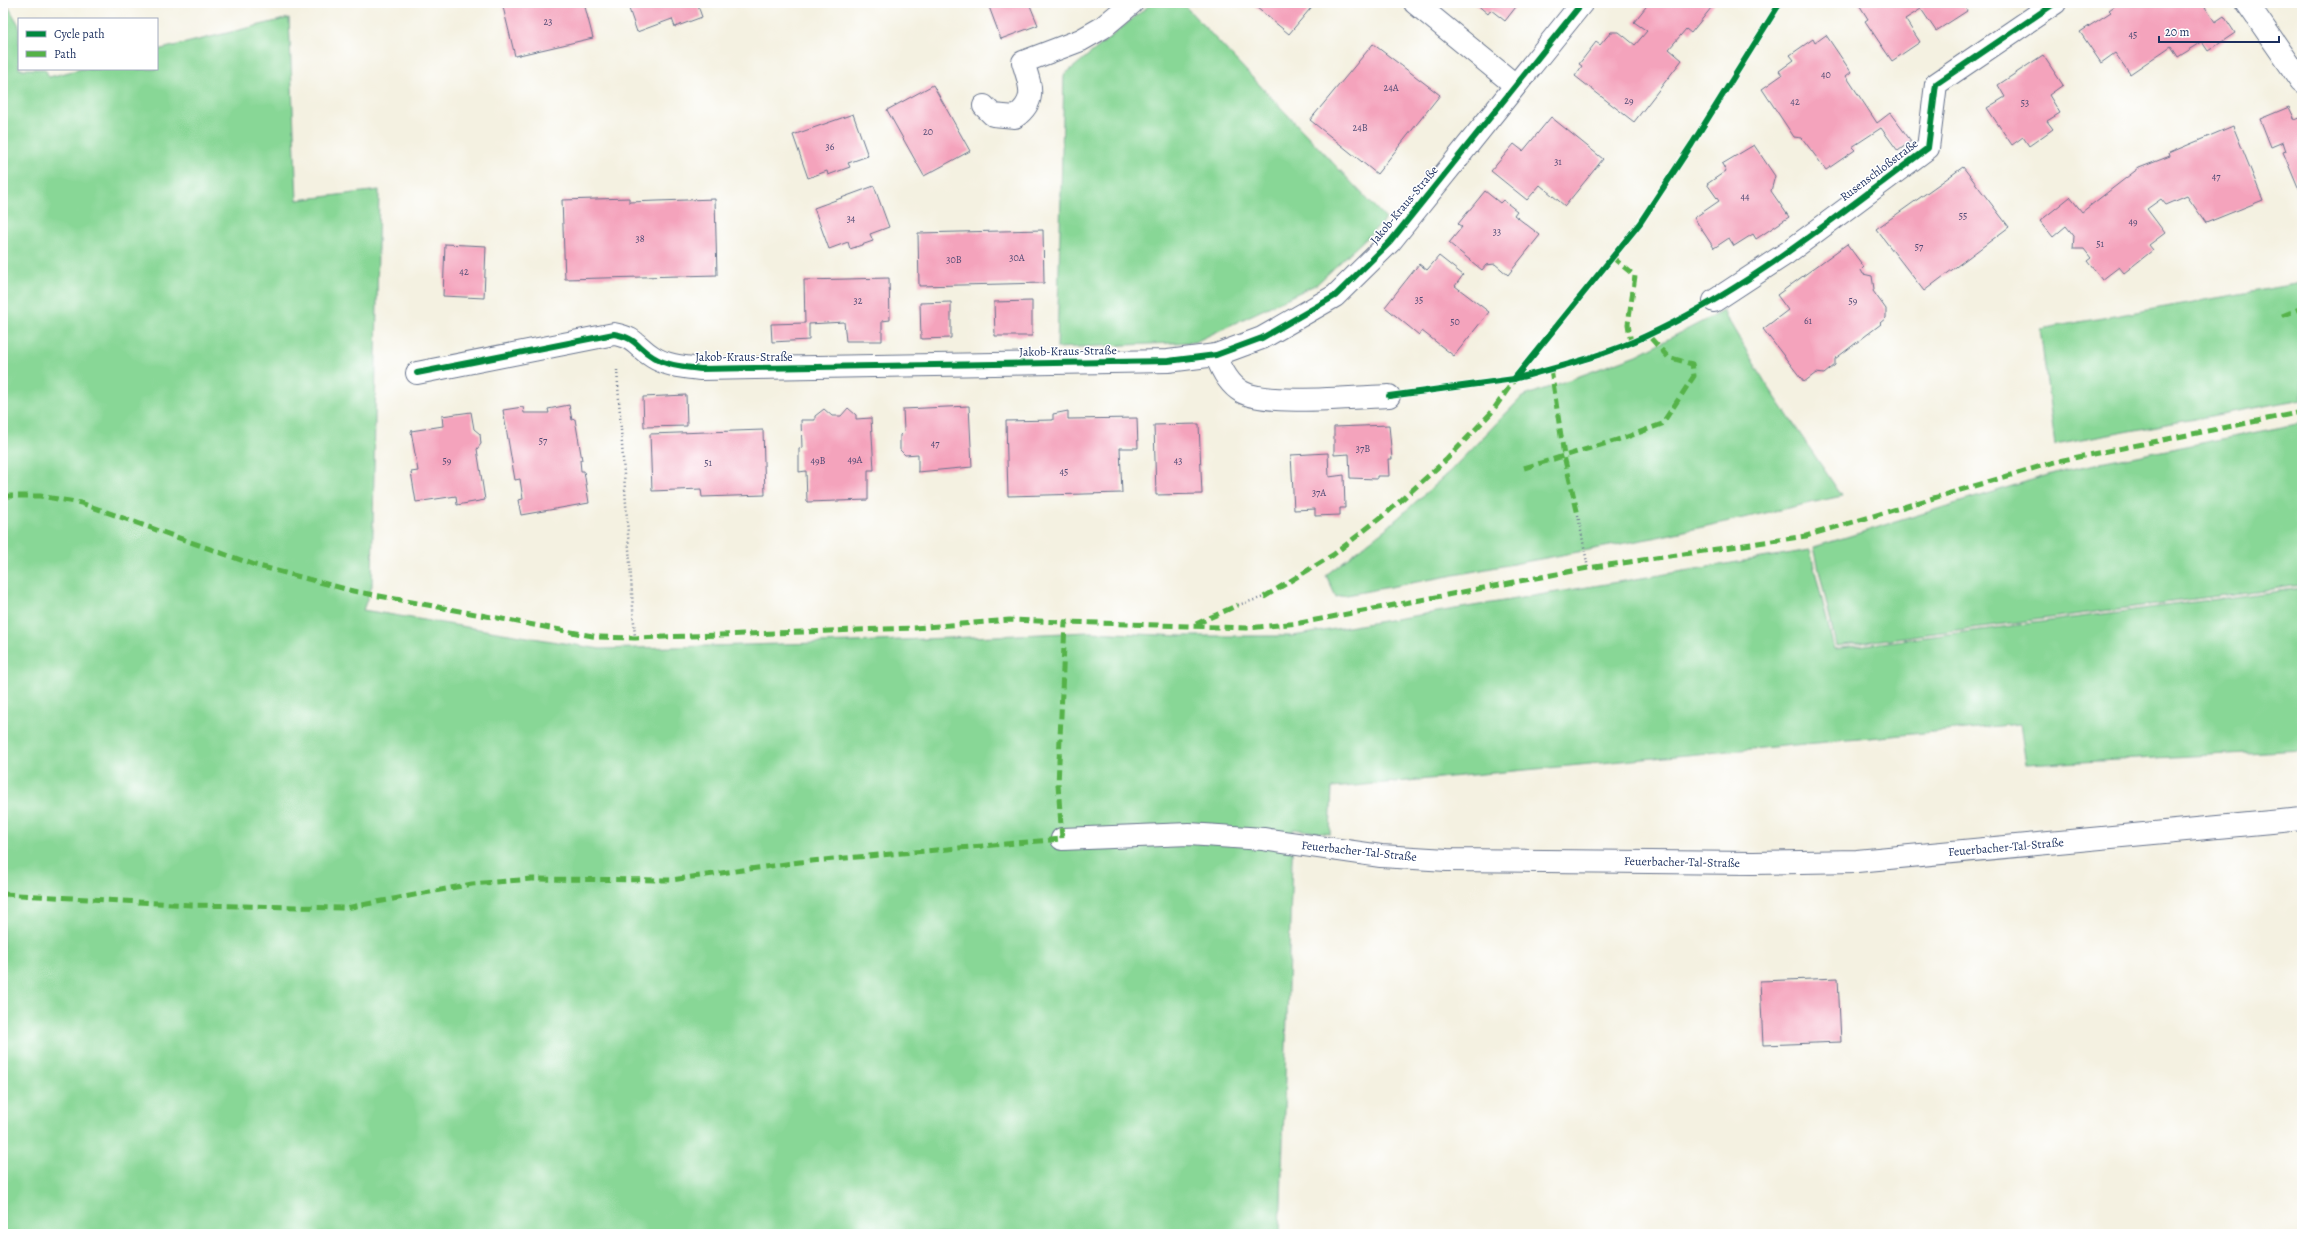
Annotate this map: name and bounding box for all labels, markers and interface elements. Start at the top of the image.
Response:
house number: 23 [544,15,552,28]
legend [18,18,158,70]
scale bar [2159,18,2279,44]
text: 20 m [2165,24,2189,40]
text: Cycle path [54,26,105,42]
house number: 45 [2129,28,2137,41]
text: Path [54,46,77,62]
house number: 40 [1821,68,1831,81]
house number: 24A [1383,81,1399,94]
house number: 29 [1624,94,1634,107]
house number: 42 [1790,95,1800,108]
house number: 53 [2021,96,2029,109]
house number: 24B [1352,121,1368,134]
house number: 20 [923,125,933,138]
street label: Rusenschloßstraße [1837,135,1921,205]
house number: 36 [826,140,835,153]
house number: 31 [1554,155,1562,168]
street label: Jakob-Kraus-Straße [1367,163,1441,247]
house number: 47 [2212,170,2221,183]
house number: 44 [1740,190,1750,203]
house number: 55 [1959,209,1967,222]
house number: 34 [847,212,856,225]
house number: 49 [2128,215,2138,228]
house number: 33 [1493,225,1501,238]
house number: 38 [635,232,645,245]
house number: 51 [2096,237,2104,250]
house number: 57 [1915,240,1924,253]
house number: 30A [1009,251,1025,264]
house number: 30B [946,253,962,266]
house number: 42 [459,265,469,278]
house number: 35 [1415,293,1423,306]
house number: 32 [854,294,863,307]
house number: 59 [1849,294,1858,307]
house number: 61 [1804,314,1813,327]
house number: 50 [1450,315,1460,328]
street label: Jakob-Kraus-Straße [1019,342,1117,360]
street label: Jakob-Kraus-Straße [695,349,793,365]
house number: 57 [539,434,548,447]
house number: 47 [931,437,940,450]
house number: 37B [1356,442,1370,455]
house number: 49A [848,453,863,466]
house number: 59 [443,454,452,467]
house number: 49B [810,454,826,467]
house number: 43 [1174,454,1182,467]
house number: 51 [704,456,712,469]
house number: 45 [1060,465,1068,478]
house number: 37A [1312,486,1326,499]
street label: Feuerbacher-Tal-Straße [1948,834,2064,860]
street label: Feuerbacher-Tal-Straße [1300,837,1418,865]
street label: Feuerbacher-Tal-Straße [1624,853,1740,871]

